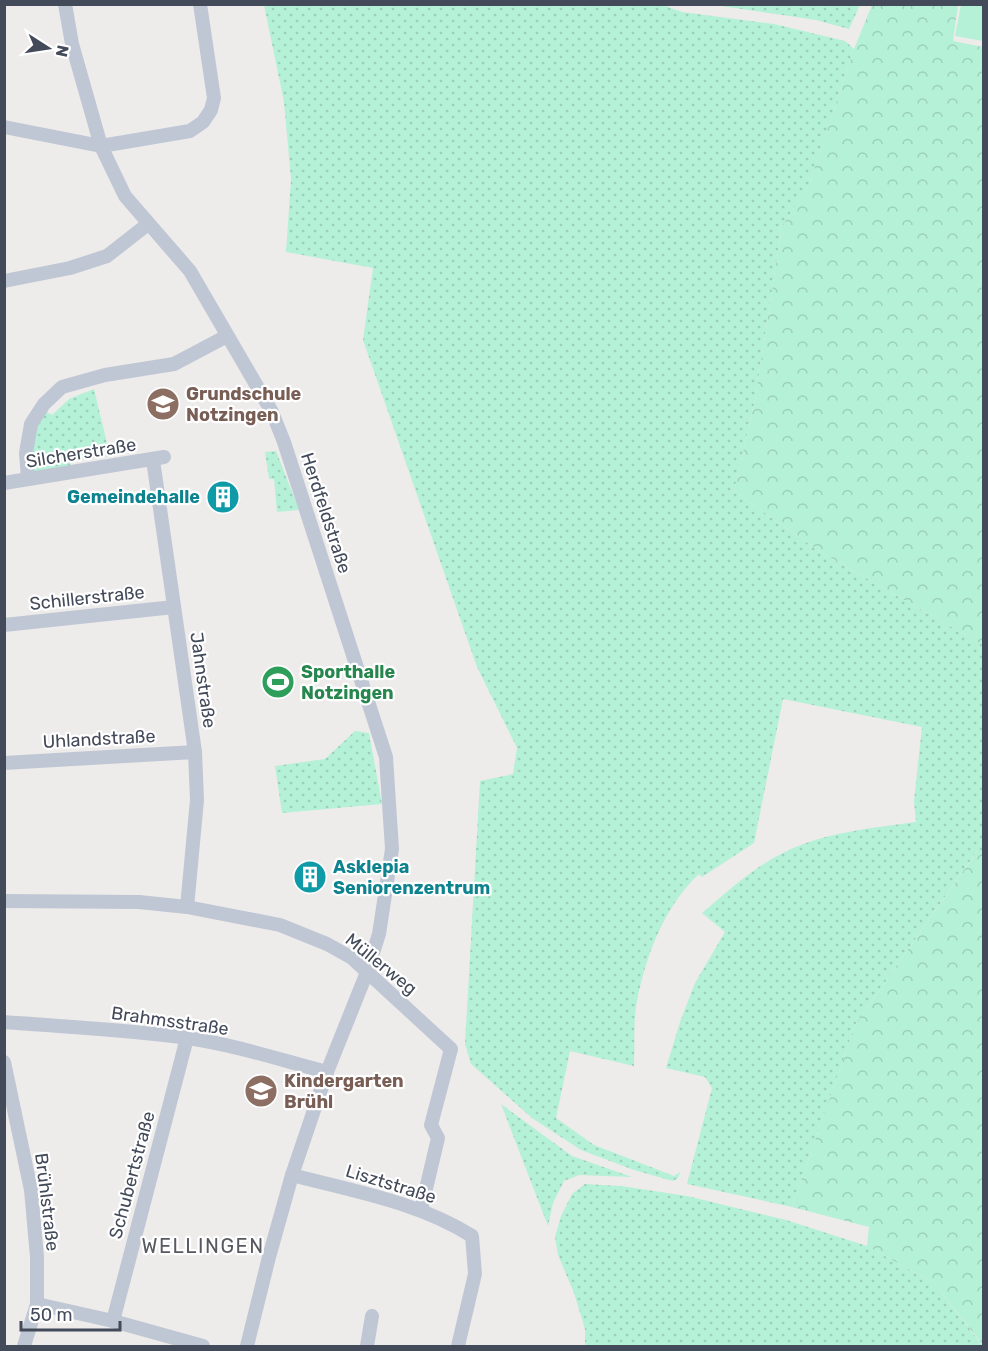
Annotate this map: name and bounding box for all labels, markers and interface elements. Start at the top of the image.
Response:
north arrow [18,18,78,78]
text: N [52,43,73,59]
place label: Grundschule Notzingen [186,383,302,426]
school or university icon: Grundschule Notzingen [145,386,181,422]
street label: Silcherstraße [24,433,138,473]
street label: Herdfeldstraße [296,450,356,576]
building icon: Gemeindehalle [205,479,241,515]
place label: Gemeindehalle [67,486,200,508]
street label: Schillerstraße [28,581,146,615]
street label: Jahnstraße [185,631,221,729]
place label: Sporthalle Notzingen [301,661,395,704]
sports icon: Sporthalle Notzingen [260,664,296,700]
street label: Uhlandstraße [42,725,156,753]
place label: Asklepia Seniorenzentrum [333,856,490,899]
building icon: Asklepia Seniorenzentrum [292,859,328,895]
street label: Müllerweg [341,928,421,1000]
street label: Brahmsstraße [110,1002,230,1040]
place label: Kindergarten Brühl [284,1070,404,1113]
school or university icon: Kindergarten Brühl [243,1073,279,1109]
street label: Schubertstraße [104,1109,160,1241]
street label: Brühlstraße [30,1152,64,1252]
street label: Lisztstraße [343,1160,439,1208]
district label: WELLINGEN [141,1234,265,1258]
scale bar [21,1294,120,1332]
text: 50 m [30,1304,73,1326]

